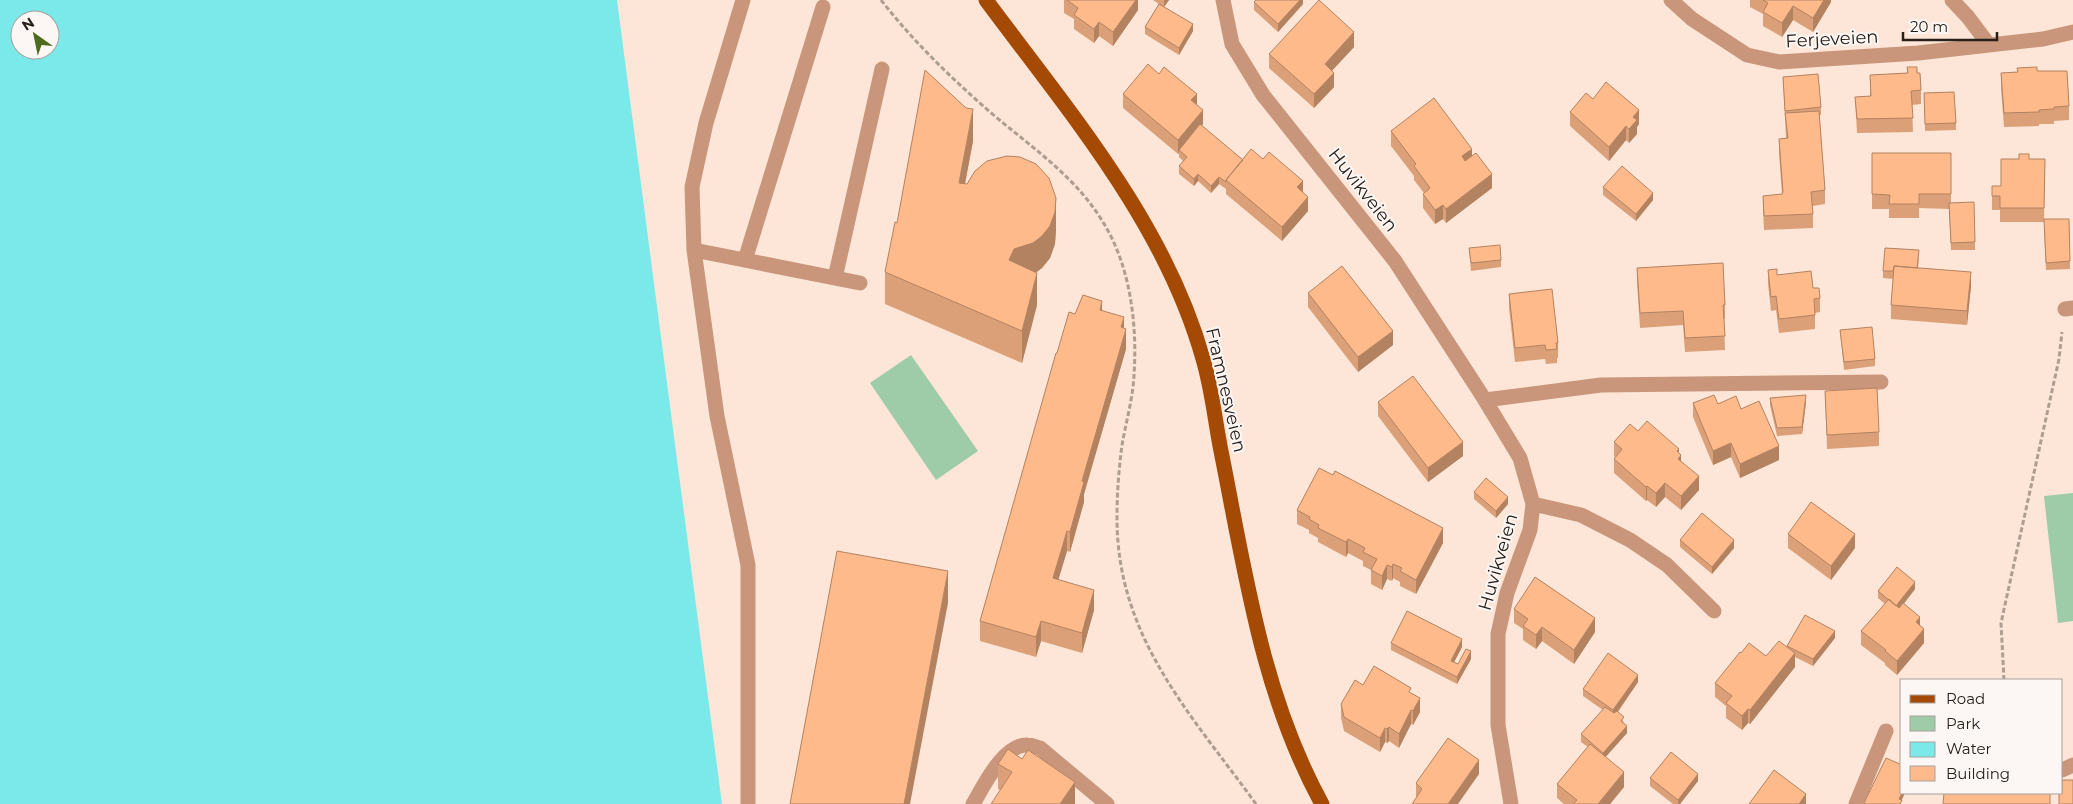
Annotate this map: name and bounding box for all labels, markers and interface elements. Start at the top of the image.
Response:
north arrow [10,10,60,60]
scale bar [1903,10,1997,42]
text: N [18,13,38,35]
text: 20 m [1910,17,1948,36]
street label: Ferjeveien [1785,26,1879,52]
street label: Huvikveien [1324,144,1402,236]
street label: Framnesveien [1201,326,1251,454]
street label: Huvikveien [1474,511,1522,613]
legend [1900,679,2063,794]
text: Road [1946,689,1985,708]
text: Park [1946,714,1980,733]
text: Water [1946,739,1992,758]
text: Building [1946,764,2010,783]

